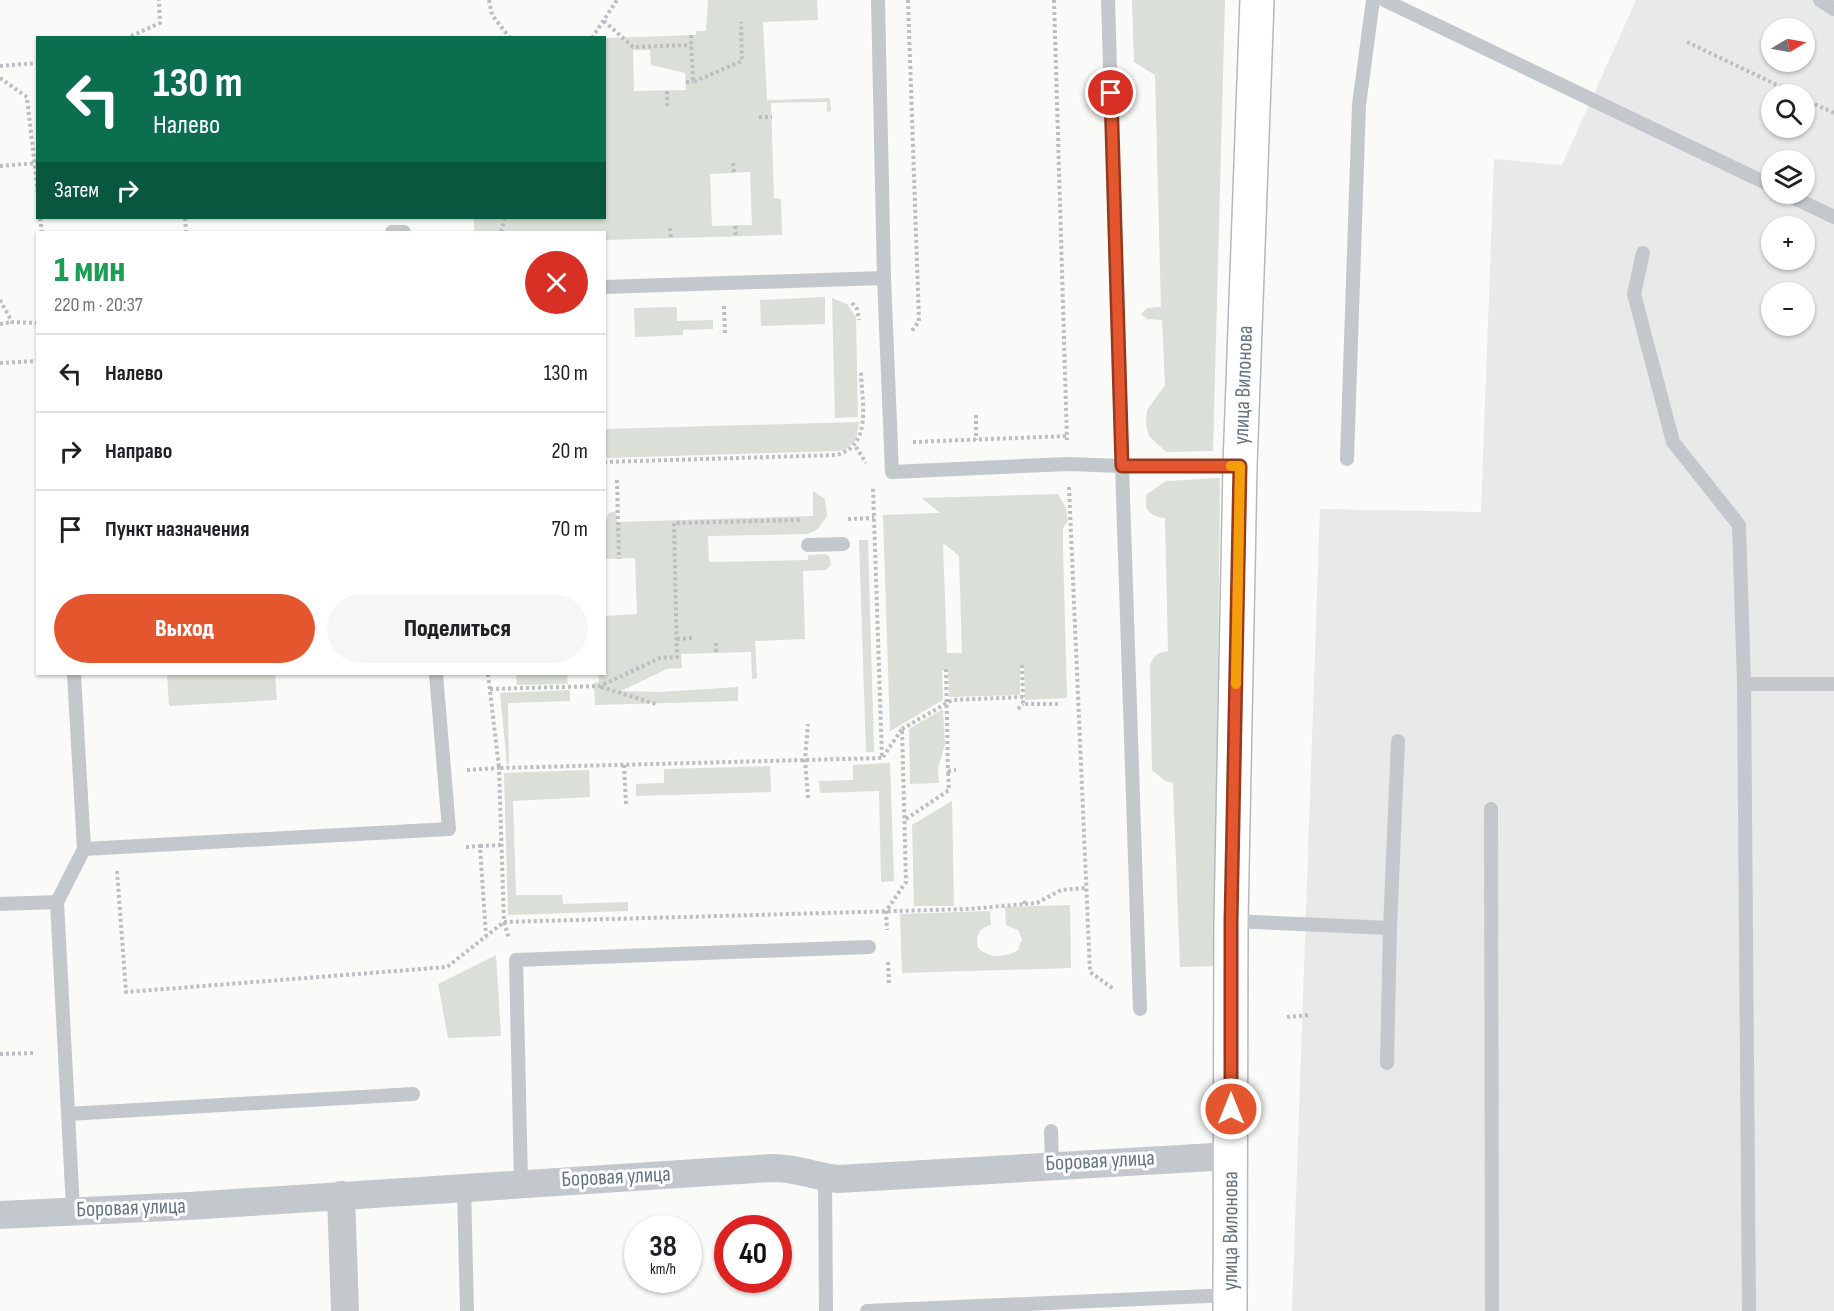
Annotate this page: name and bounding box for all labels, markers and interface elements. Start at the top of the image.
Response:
north arrow [1761,18,1815,72]
map controls [1761,18,1815,336]
text: 130 m [153,58,243,109]
icon: left [54,60,132,138]
pin [1085,67,1136,118]
icon: arrive [1094,76,1127,109]
button: search [1761,84,1815,138]
text: Налево [153,109,220,141]
button: layers [1761,150,1815,204]
icon: right [111,174,144,207]
text: Затем [54,177,99,204]
button: + [1761,216,1815,270]
text: 1 мин [54,249,125,292]
button: close [525,251,588,314]
button: − [1761,282,1815,336]
text: 220 m · 20:37 [54,293,143,317]
street label: улица Вилонова [1227,325,1259,445]
icon: left [54,357,87,390]
text: Налево [105,360,163,387]
text: 130 m [544,360,588,387]
icon: right [54,435,87,468]
text: Направо [105,438,172,465]
text: 20 m [552,438,588,465]
icon: arrive [54,513,87,546]
text: Пункт назначения [105,516,249,543]
text: 70 m [552,516,588,543]
button: Выход [54,594,315,663]
button: Поделиться [327,594,588,663]
position arrow [1199,1077,1263,1141]
street label: Боровая улица [1045,1145,1155,1177]
street label: Боровая улица [561,1161,671,1193]
street label: улица Вилонова [1217,1171,1244,1291]
street label: Боровая улица [76,1193,186,1223]
speed limit sign: 40 [714,1215,792,1293]
text: 38 [649,1229,677,1265]
text: km/h [650,1260,676,1279]

